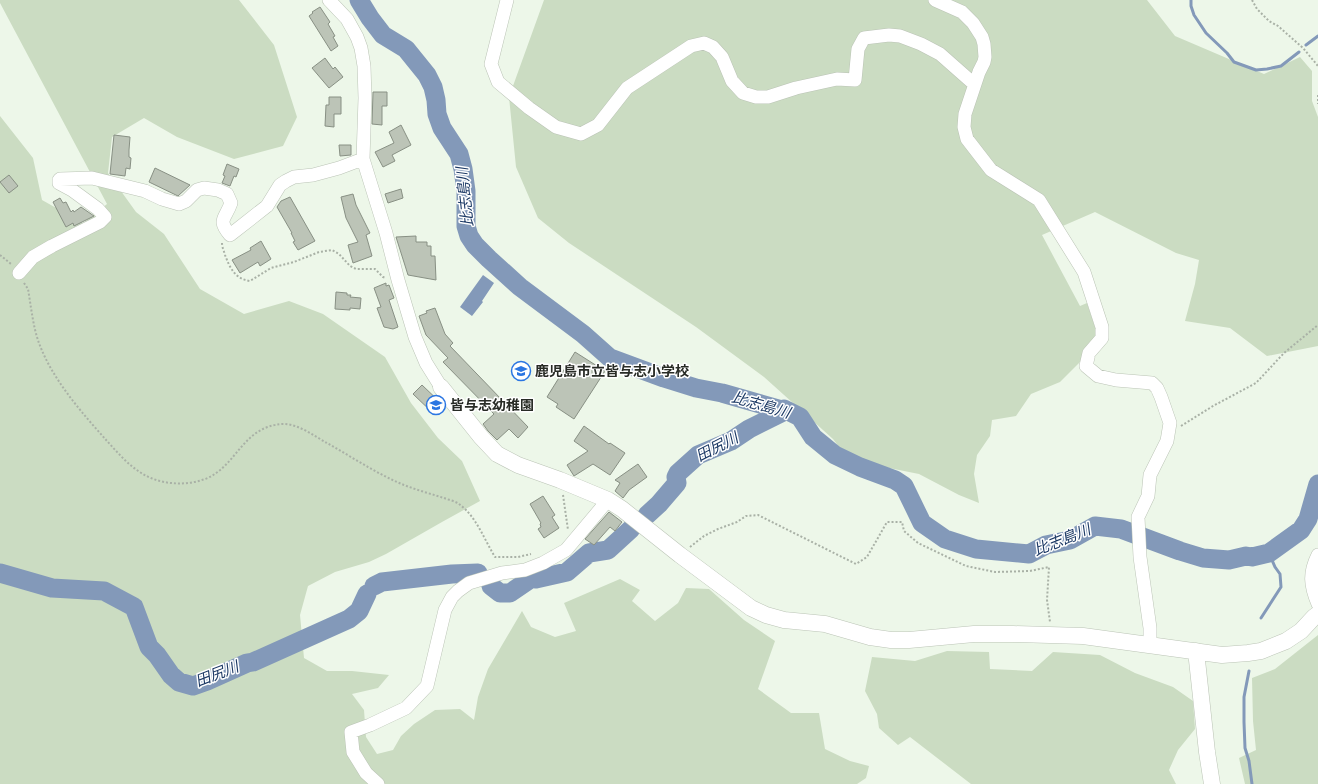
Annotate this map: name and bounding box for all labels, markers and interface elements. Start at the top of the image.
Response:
water label: 比志島川 [451,164,479,228]
school or university icon: 鹿児島市立皆与志小学校 [510,360,532,382]
place label: 鹿児島市立皆与志小学校 [535,361,689,381]
water label: 比志島川 [729,386,795,424]
school or university icon: 皆与志幼稚園 [425,394,447,416]
place label: 皆与志幼稚園 [450,395,534,415]
water label: 田尻川 [692,426,744,467]
water label: 比志島川 [1030,518,1096,561]
water label: 田尻川 [192,655,244,692]

